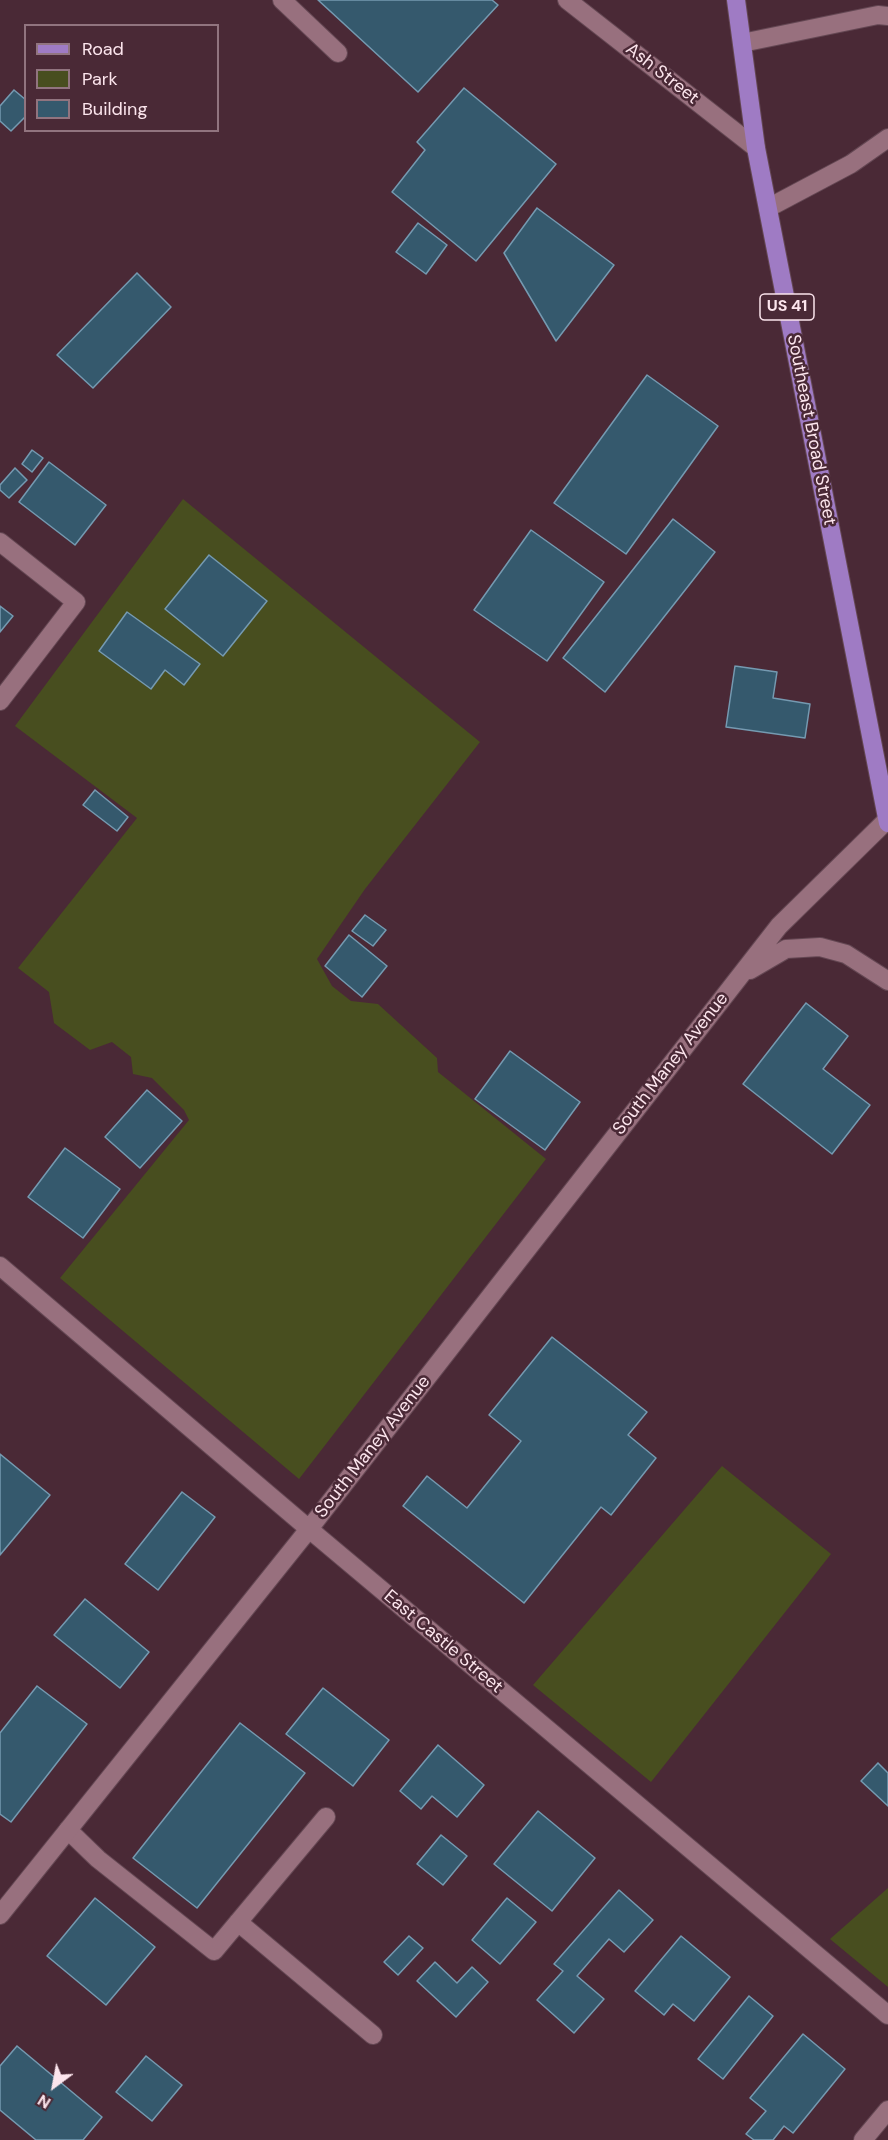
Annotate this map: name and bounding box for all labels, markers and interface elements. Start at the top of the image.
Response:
legend [24,24,219,132]
text: Road [82,37,124,61]
street label: Ash Street [621,39,703,109]
text: Park [82,67,118,91]
text: Building [82,97,147,121]
road number: US 41 [760,294,814,320]
street label: Southeast Broad Street [782,333,840,527]
street label: South Maney Avenue [609,989,733,1139]
street label: South Maney Avenue [311,1372,435,1522]
street label: East Castle Street [379,1586,507,1698]
north arrow [24,2056,84,2116]
text: N [34,2090,55,2114]

